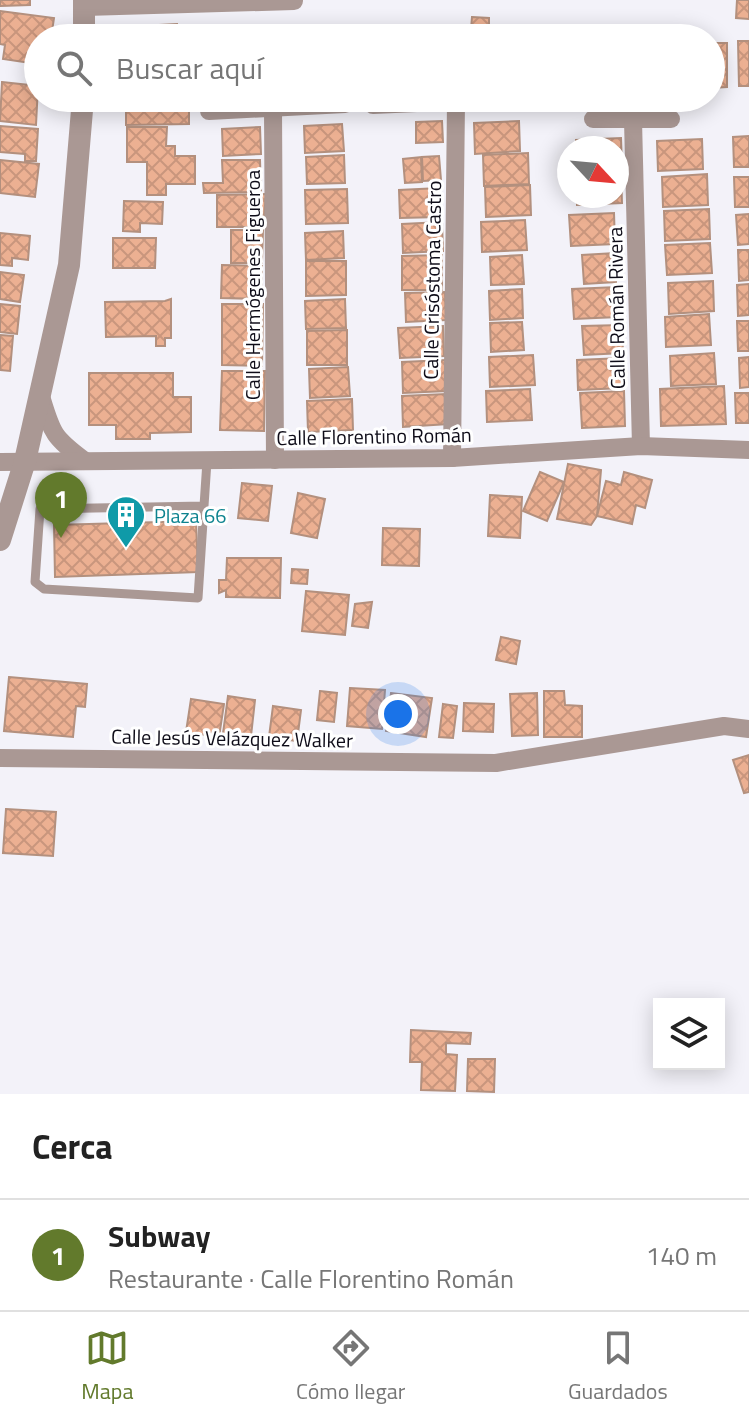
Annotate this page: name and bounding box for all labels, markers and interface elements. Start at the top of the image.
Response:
search box [24,24,725,112]
text: Buscar aquí [116,45,263,91]
icon: search [52,46,96,90]
north arrow [557,136,629,208]
street label: Calle Hermógenes Figueroa [237,170,268,400]
street label: Calle Crisóstoma Castro [415,180,449,380]
street label: Calle Román Rivera [599,227,633,389]
street label: Calle Florentino Román [276,419,472,453]
pin: 1 [35,472,87,538]
building icon: Plaza 66 [105,494,147,549]
place label: Plaza 66 [154,500,226,531]
your location [378,694,418,734]
street label: Calle Jesús Velázquez Walker [111,720,353,756]
map controls [653,998,725,1070]
button: layers [653,998,725,1070]
text: Cerca [32,1120,113,1172]
text: Subway [108,1213,211,1259]
text: 1 [51,1236,65,1275]
text: 140 m [646,1236,717,1275]
text: Restaurante · Calle Florentino Román [108,1259,514,1298]
tab: Mapa [81,1326,133,1408]
tab: Cómo llegar [296,1326,405,1408]
tab: Guardados [568,1326,668,1408]

